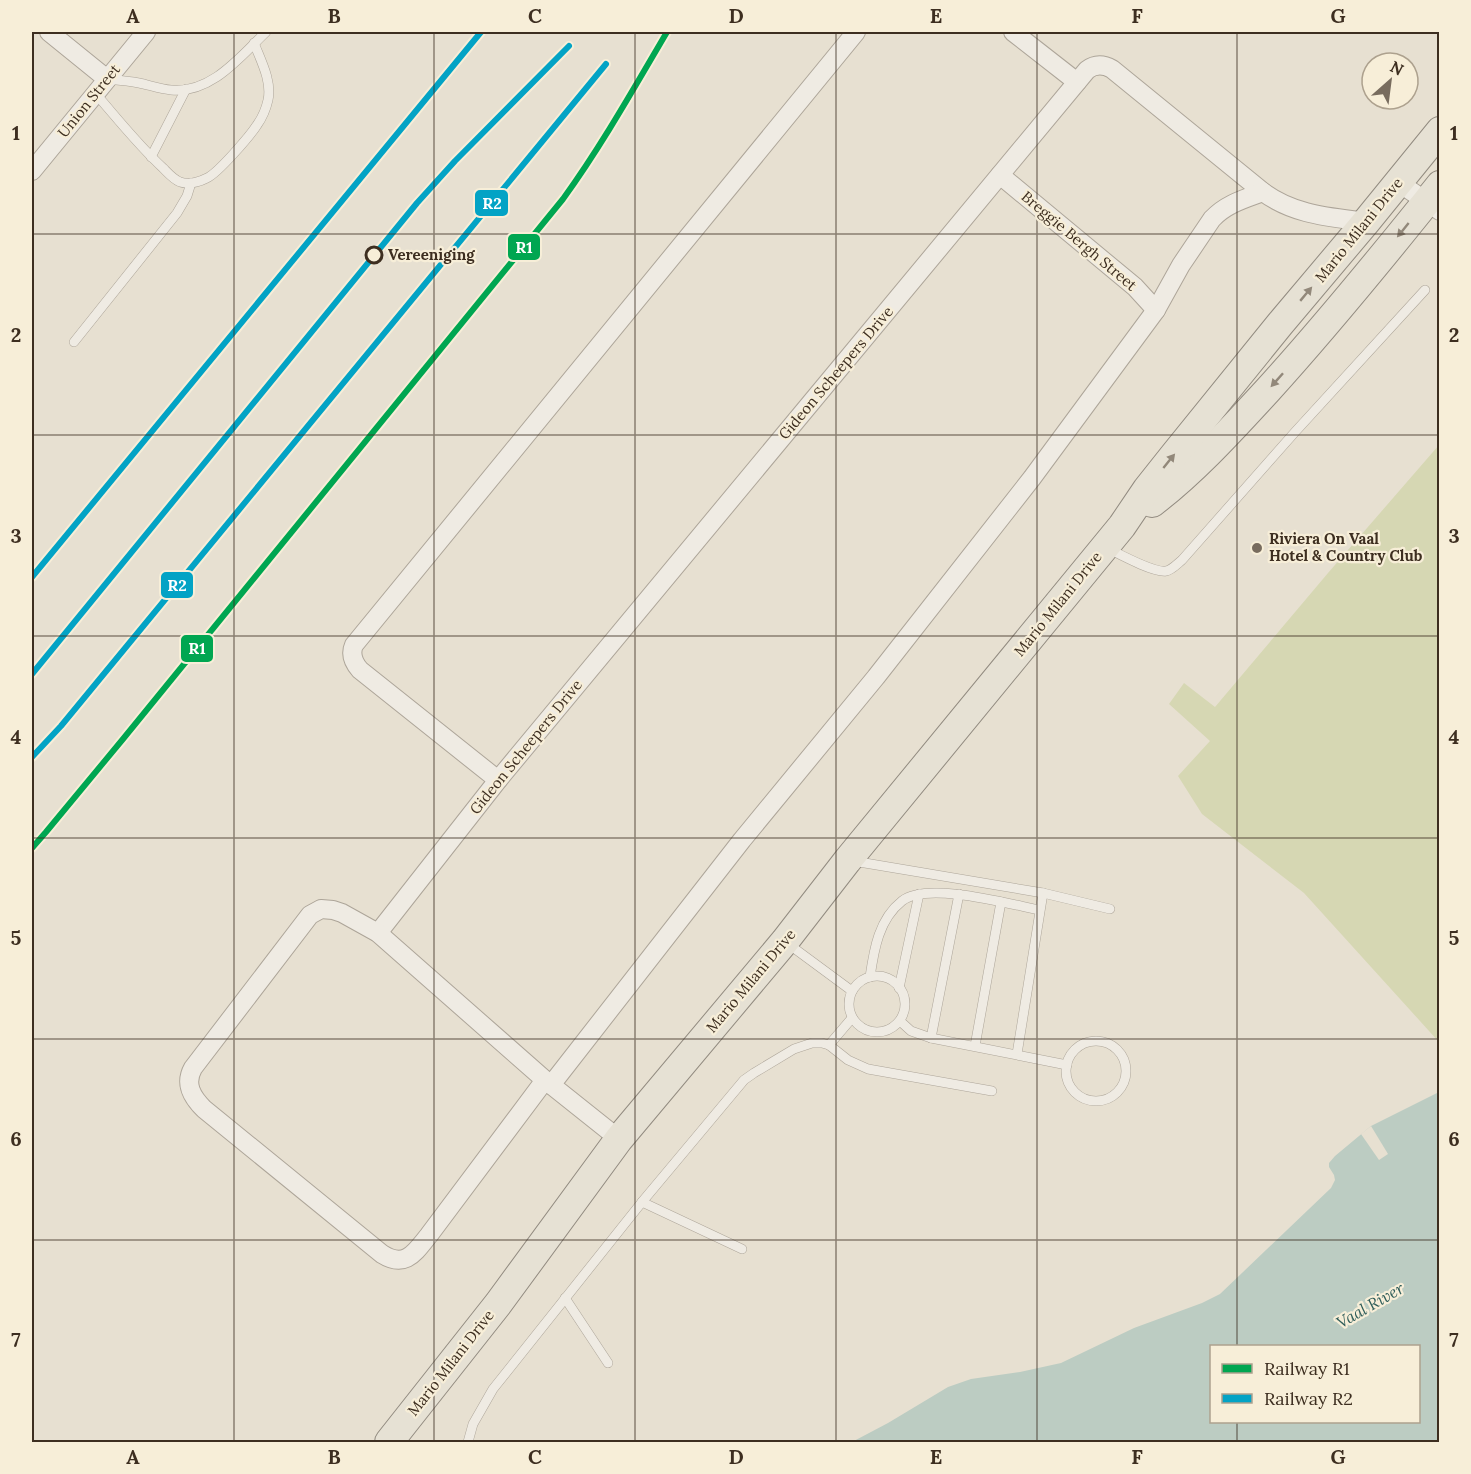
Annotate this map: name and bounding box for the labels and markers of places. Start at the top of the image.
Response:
place label: Vereeniging [388,245,475,264]
marker: Vereeniging [365,246,383,264]
place label: Riviera On Vaal Hotel & Country Club [1269,529,1423,565]
marker: Riviera On Vaal Hotel & Country Club [1250,541,1264,555]

